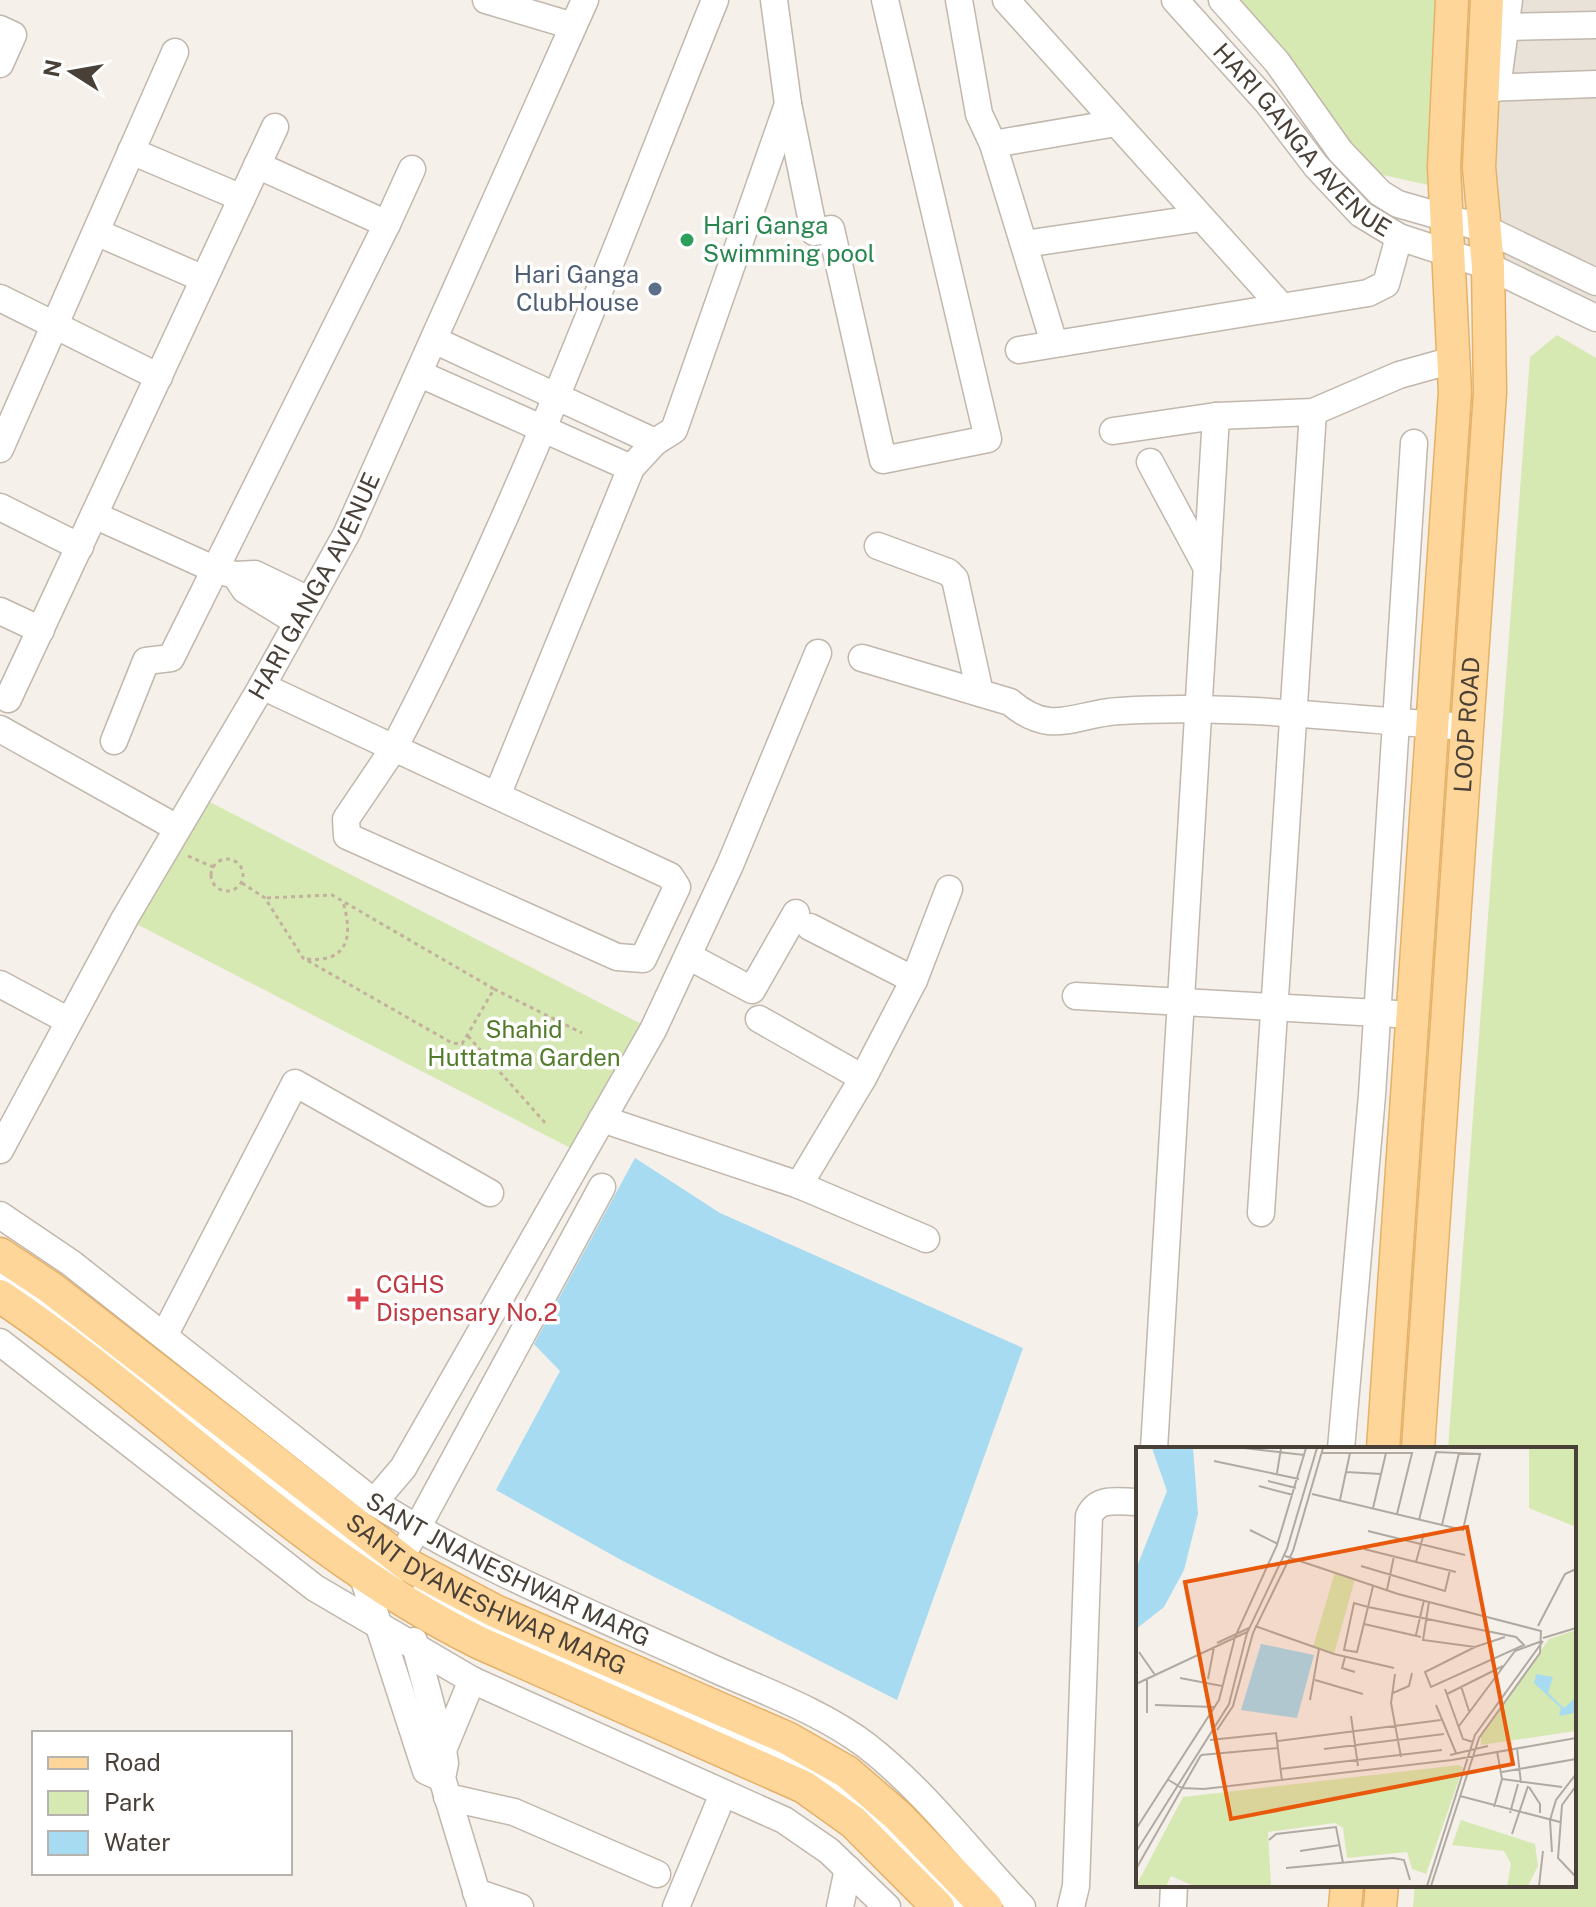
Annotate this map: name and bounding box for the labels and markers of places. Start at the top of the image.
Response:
place label: Hari Ganga Swimming pool [703,211,875,267]
marker: Hari Ganga Swimming pool [678,231,696,249]
place label: Hari Ganga ClubHouse [514,260,639,316]
marker: Hari Ganga ClubHouse [646,280,664,298]
place label: CGHS Dispensary No.2 [376,1270,558,1326]
marker: CGHS Dispensary No.2 [347,1288,369,1310]

